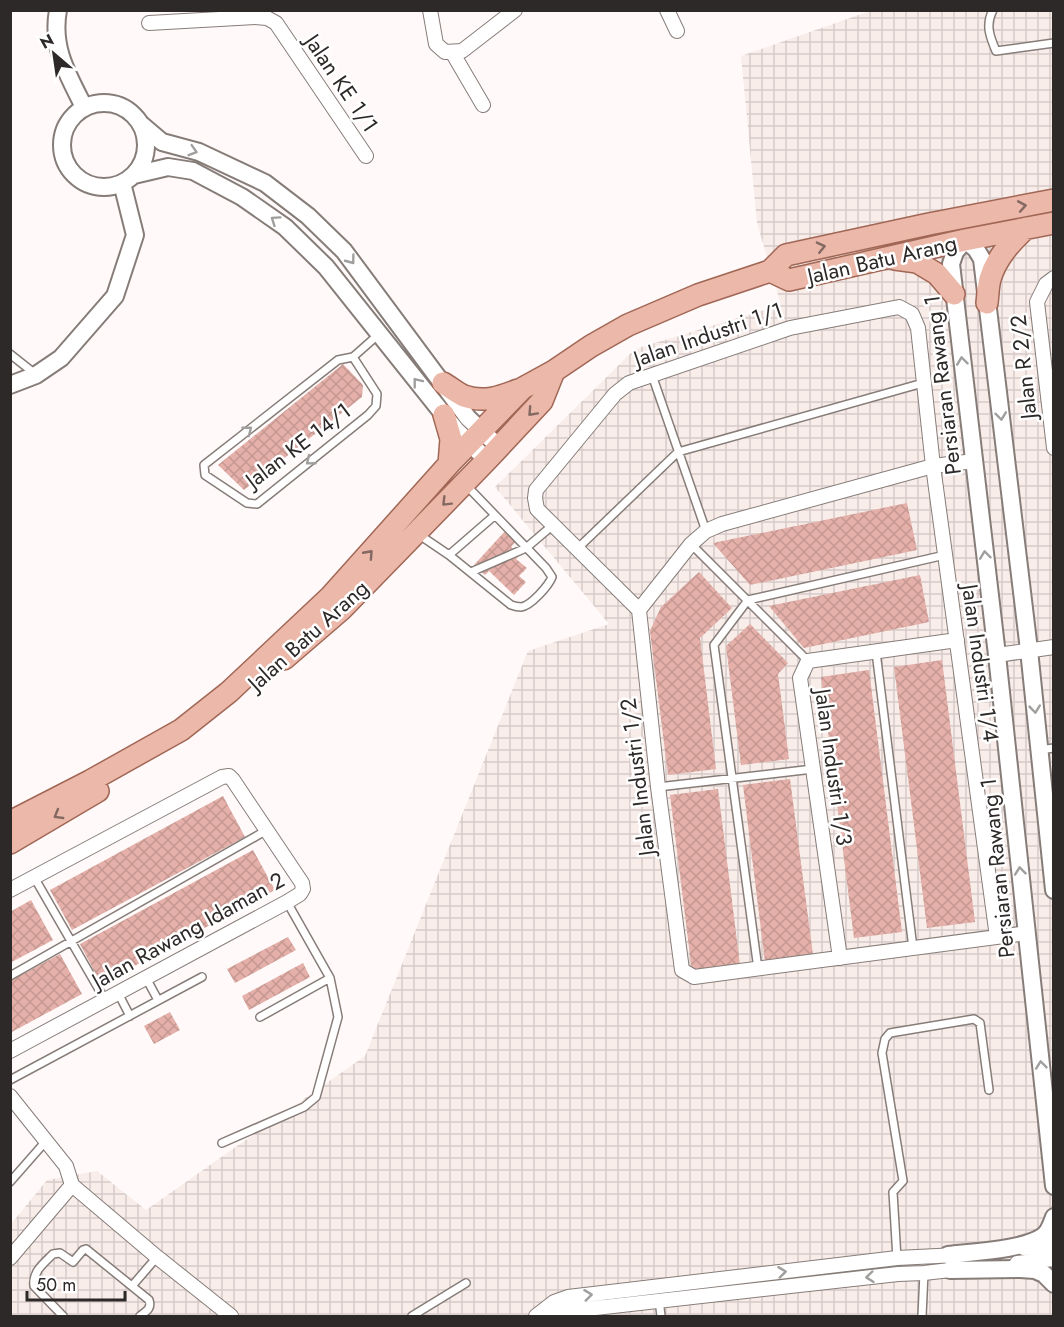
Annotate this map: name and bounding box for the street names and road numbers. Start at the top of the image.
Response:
street label: Jalan KE 1/1 [296,25,387,138]
street label: Jalan Batu Arang [801,226,960,292]
street label: Persiaran Rawang 1 [915,293,969,477]
street label: Jalan Industri 1/1 [626,294,787,375]
street label: Jalan R 2/2 [1002,313,1045,424]
street label: Jalan KE 14/1 [236,395,357,497]
street label: Jalan Batu Arang [238,572,375,700]
street label: Jalan Industri 1/4 [954,579,1008,744]
street label: Jalan Industri 1/3 [807,684,861,847]
street label: Jalan Industri 1/2 [611,696,663,861]
street label: Persiaran Rawang 1 [972,776,1022,960]
street label: Jalan Rawang Idaman 2 [83,864,290,998]

